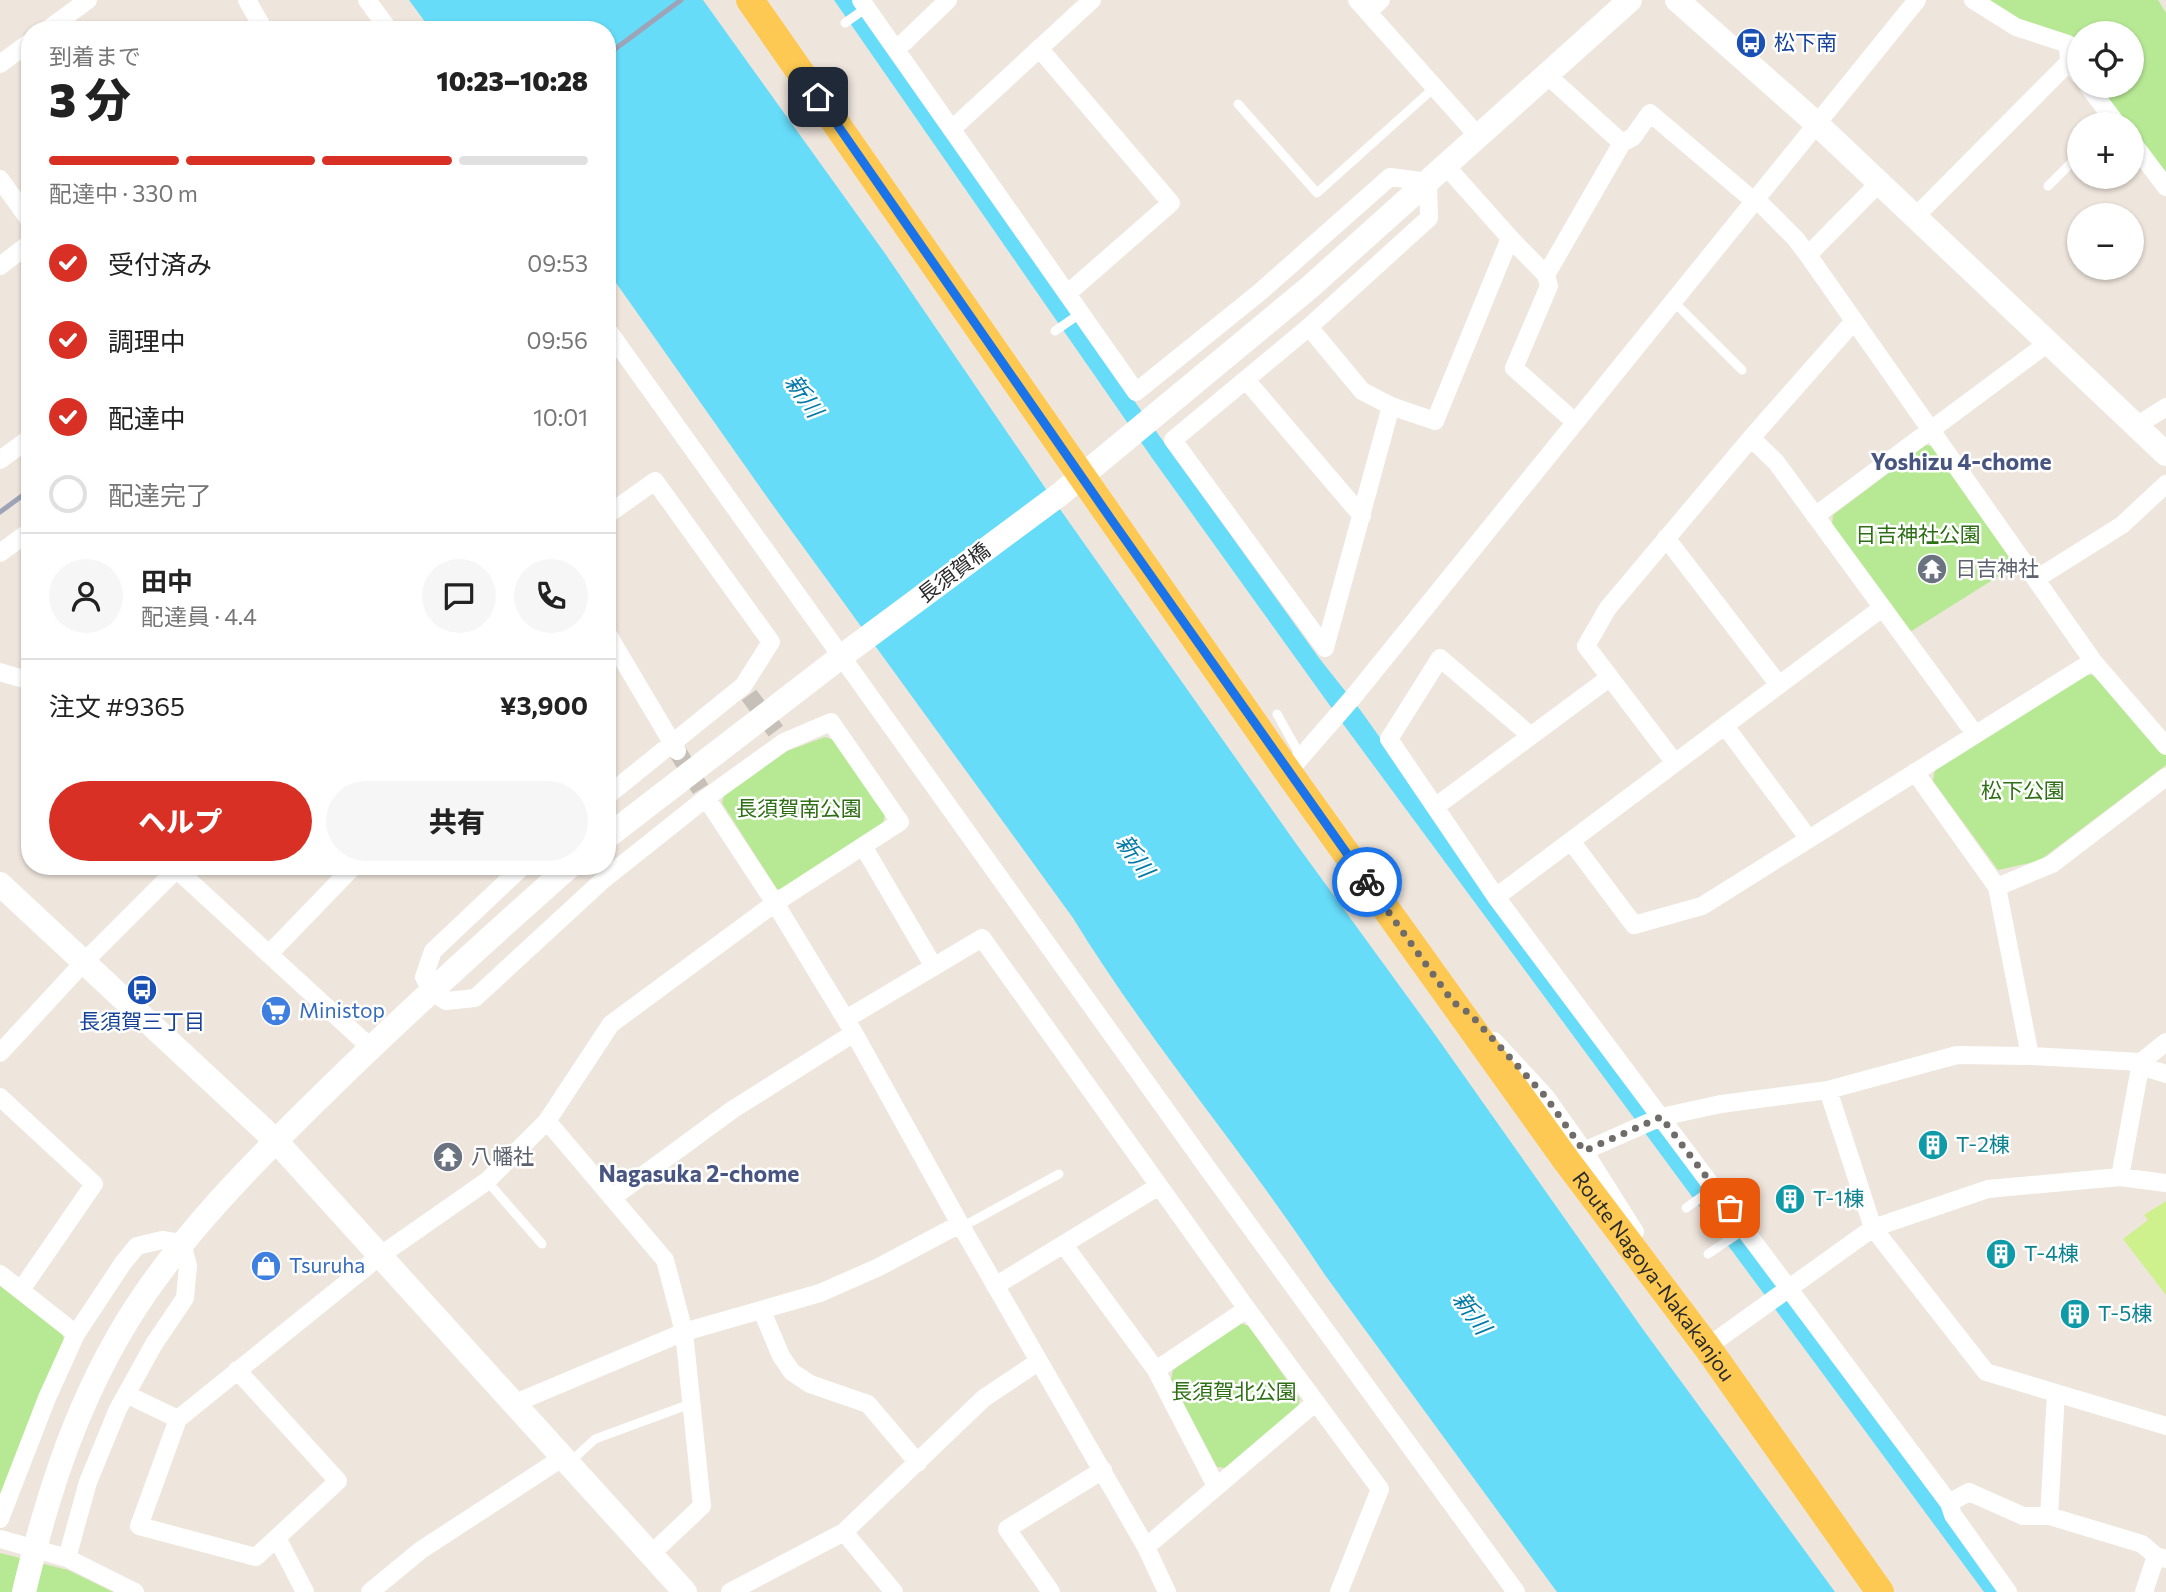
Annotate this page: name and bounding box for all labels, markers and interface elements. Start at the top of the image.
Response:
map controls [2067,21,2144,280]
button: locate [2067,21,2144,98]
bus stop icon: 松下南 [1734,26,1768,60]
place label: 松下南 [1774,29,1837,54]
text: 到着まで [49,42,141,70]
text: 10:23–10:28 [437,65,588,96]
pin [788,67,848,127]
text: 3 分 [49,70,131,126]
icon: home [799,78,837,116]
button: + [2067,112,2144,189]
text: 配達中 · 330 m [49,179,198,207]
button: − [2067,203,2144,280]
icon: check [49,244,87,282]
text: 受付済み [108,248,212,279]
text: 09:53 [527,249,588,277]
icon: check [49,321,87,359]
text: 調理中 [108,325,186,356]
text: 09:56 [526,326,588,354]
water label: 新川 [780,369,831,425]
icon: check [49,398,87,436]
text: 配達中 [108,402,186,433]
text: 10:01 [533,403,588,431]
district label: Yoshizu 4-chome [1870,447,2052,475]
text: 配達完了 [108,479,212,510]
park label: 日吉神社公園 [1855,521,1981,546]
street label: 長須賀橋 [912,537,994,607]
temple icon: 日吉神社 [1915,552,1949,586]
place label: 日吉神社 [1955,555,2039,580]
button: person [49,559,123,633]
button: chat [422,559,496,633]
button: phone [514,559,588,633]
text: 田中 [141,565,193,596]
text: 配達員 · 4.4 [141,602,257,630]
text: ¥3,900 [500,689,588,720]
text: 注文 #9365 [49,690,185,721]
park label: 松下公園 [1981,777,2065,802]
button: ヘルプ [49,781,312,861]
button: 共有 [326,781,588,861]
park label: 長須賀南公園 [736,795,862,820]
water label: 新川 [1111,829,1162,885]
courier [1332,847,1402,917]
icon: bike [1348,863,1386,901]
bus stop icon: 長須賀三丁目 [125,973,159,1007]
supermarket icon: Ministop [259,994,293,1028]
place label: Ministop [299,997,385,1022]
place label: 長須賀三丁目 [79,1008,205,1033]
building icon: T-2棟 [1916,1128,1950,1162]
place label: T-2棟 [1956,1131,2010,1156]
temple icon: 八幡社 [431,1140,465,1174]
place label: 八幡社 [471,1143,534,1168]
district label: Nagasuka 2-chome [599,1159,799,1187]
street label: Route Nagoya-Nakakanjou [1568,1166,1741,1385]
pin [1700,1178,1760,1238]
building icon: T-1棟 [1773,1182,1807,1216]
place label: T-1棟 [1813,1185,1864,1210]
icon: bag [1711,1189,1749,1227]
building icon: T-4棟 [1984,1237,2018,1271]
place label: T-4棟 [2024,1240,2079,1265]
shop icon: Tsuruha [249,1249,283,1283]
place label: Tsuruha [289,1252,365,1277]
water label: 新川 [1448,1286,1499,1342]
building icon: T-5棟 [2058,1297,2092,1331]
place label: T-5棟 [2098,1300,2152,1325]
park label: 長須賀北公園 [1171,1378,1297,1403]

